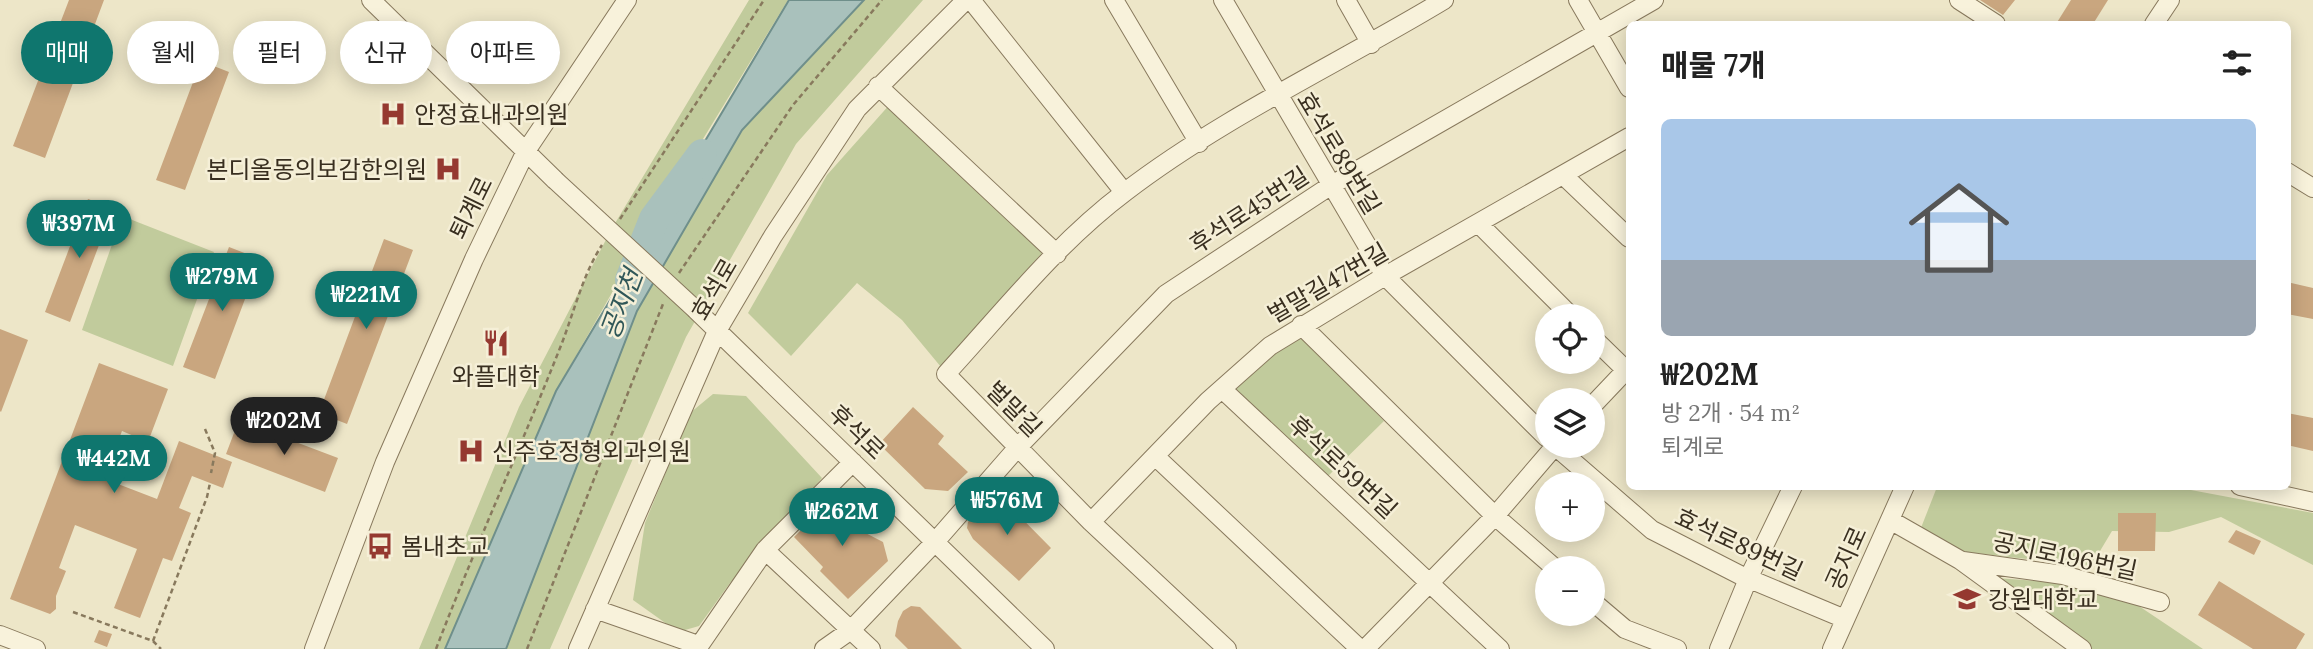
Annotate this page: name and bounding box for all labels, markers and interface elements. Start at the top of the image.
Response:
chip: 매매 [21,21,113,84]
chip: 월세 [127,21,219,84]
chip: 필터 [233,21,326,84]
chip: 신규 [340,21,432,84]
chip: 아파트 [446,21,560,84]
icon: filters [2218,44,2256,82]
text: 매물 7개 [1661,46,1766,84]
street label: 효석로89번길 [1290,86,1388,220]
hospital icon: 안정효내과의원 [378,99,408,129]
place label: 안정효내과의원 [414,99,569,130]
place label: 본디올동의보감한의원 [206,154,427,185]
hospital icon: 본디올동의보감한의원 [433,154,463,184]
street label: 후석로45번길 [1183,160,1315,260]
icon: home [1896,165,2022,291]
street label: 퇴계로 [443,171,499,245]
pin: ₩397M [30,201,128,260]
text: ₩397M [43,208,115,237]
street label: 벌말길47번길 [1262,236,1394,330]
street label: 효석로 [684,253,744,325]
pin: ₩279M [173,254,271,313]
text: ₩279M [186,261,258,290]
water label: 공지천 [593,262,650,343]
pin: ₩221M [317,272,415,331]
text: ₩221M [331,279,401,308]
map controls [1535,304,1605,626]
button: locate [1535,304,1605,374]
restaurant icon: 와플대학 [481,328,511,358]
text: ₩202M [1661,355,1759,393]
place label: 와플대학 [452,361,540,392]
street label: 벌말길 [980,375,1048,443]
button: layers [1535,388,1605,458]
pin: ₩202M [235,398,333,457]
street label: 후석로 [822,398,892,466]
text: 방 2개 · 54 m² [1661,398,1800,427]
text: ₩202M [246,405,322,434]
street label: 후석로59번길 [1282,409,1404,525]
text: 퇴계로 [1661,432,1724,461]
pin: ₩442M [65,435,163,495]
hospital icon: 신주호정형외과의원 [456,436,486,466]
place label: 신주호정형외과의원 [492,436,691,467]
text: ₩442M [77,443,151,472]
button: + [1535,472,1605,542]
pin: ₩576M [958,477,1056,537]
text: ₩576M [971,485,1043,514]
pin: ₩262M [793,489,891,548]
text: ₩262M [805,496,879,525]
street label: 효석로89번길 [1670,501,1808,587]
street label: 공지로 [1818,521,1874,595]
street label: 공지로196번길 [1990,526,2140,586]
bus stop icon: 봄내초교 [365,531,395,561]
place label: 봄내초교 [401,531,489,562]
button: − [1535,556,1605,626]
school or university icon: 강원대학교 [1952,584,1982,614]
place label: 강원대학교 [1988,584,2098,615]

